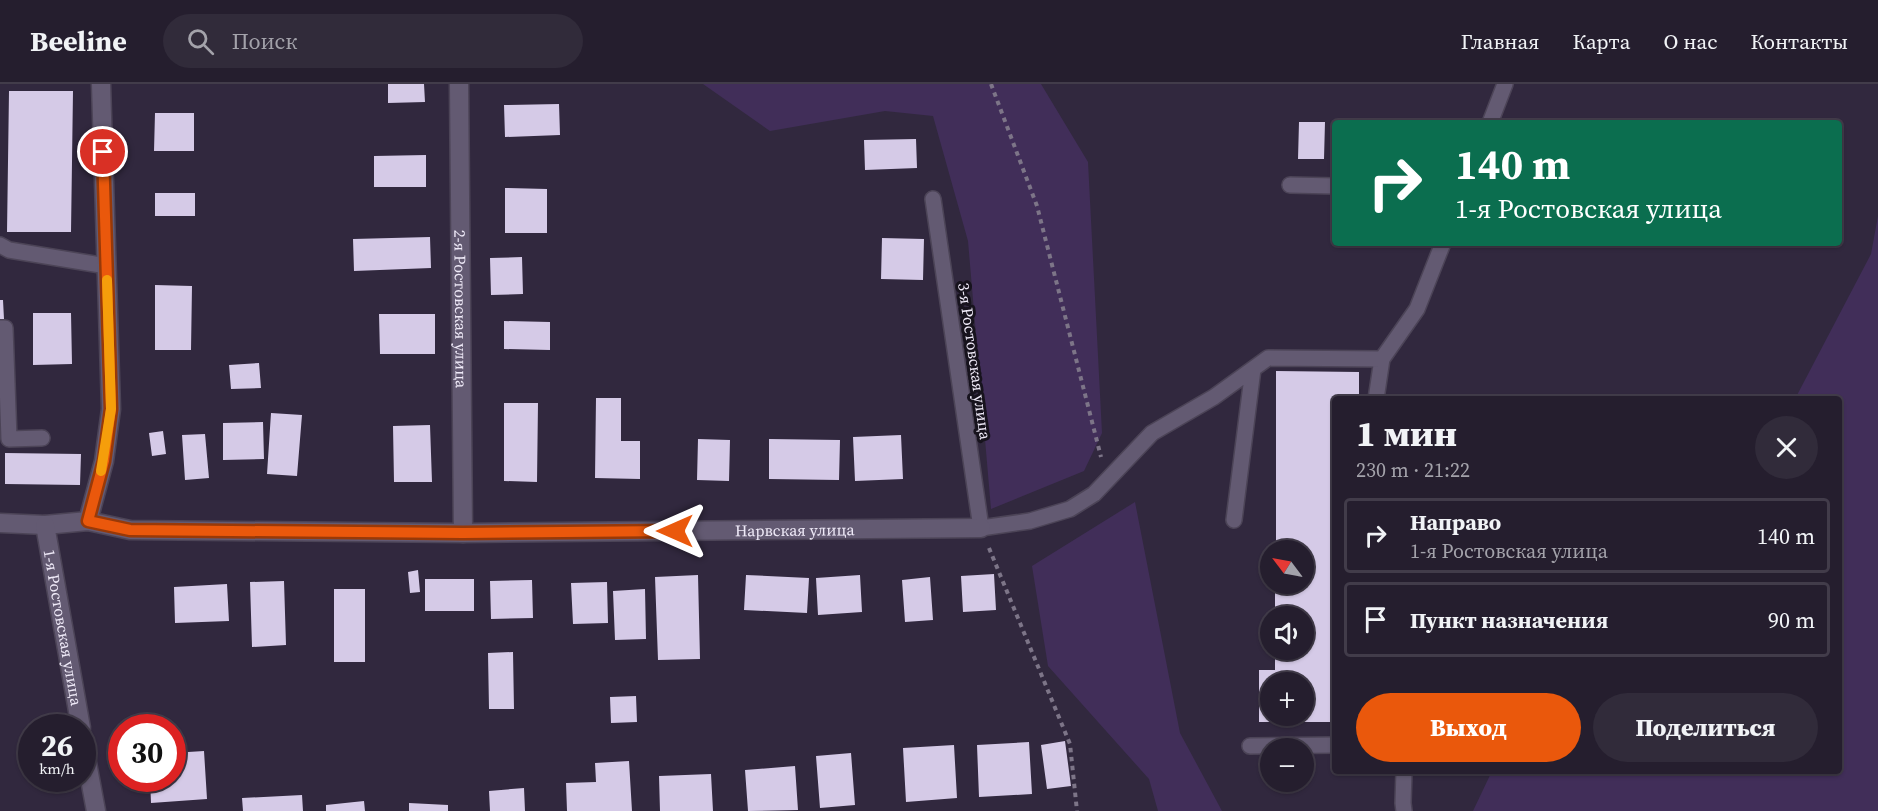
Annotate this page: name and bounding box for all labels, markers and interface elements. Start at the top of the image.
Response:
search box [163,14,583,68]
text: Beeline [30,22,127,60]
icon: search [184,25,217,58]
text: Поиск [232,26,297,56]
text: Главная [1461,27,1539,56]
text: Карта [1572,27,1630,56]
text: О нас [1663,27,1717,56]
text: Контакты [1750,27,1848,56]
pin [77,126,128,177]
icon: arrive [86,135,119,168]
text: 140 m [1455,135,1570,193]
icon: right [1356,144,1434,222]
text: 1-я Ростовская улица [1455,190,1722,227]
street label: 2-я Ростовская улица [449,230,473,389]
street label: 3-я Ростовская улица [953,281,997,442]
text: 1 мин [1356,409,1457,458]
button: close [1755,416,1818,479]
text: 230 m · 21:22 [1356,456,1470,484]
position arrow [643,499,707,563]
text: Направо [1410,507,1501,537]
street label: Нарвская улица [735,518,856,541]
icon: right [1359,519,1392,552]
text: 140 m [1757,521,1815,551]
text: 1-я Ростовская улица [1410,537,1608,565]
north arrow [1260,540,1314,594]
map controls [1260,540,1314,792]
street label: 1-я Ростовская улица [38,547,88,708]
icon: arrive [1359,603,1392,636]
text: Пункт назначения [1410,605,1608,635]
text: 90 m [1768,605,1815,635]
button: sound [1260,606,1314,660]
button: + [1260,672,1314,726]
button: Выход [1356,693,1581,762]
button: Поделиться [1593,693,1818,762]
speed limit sign: 30 [108,714,186,792]
text: 26 [41,725,73,766]
button: − [1260,738,1314,792]
text: km/h [39,758,75,779]

